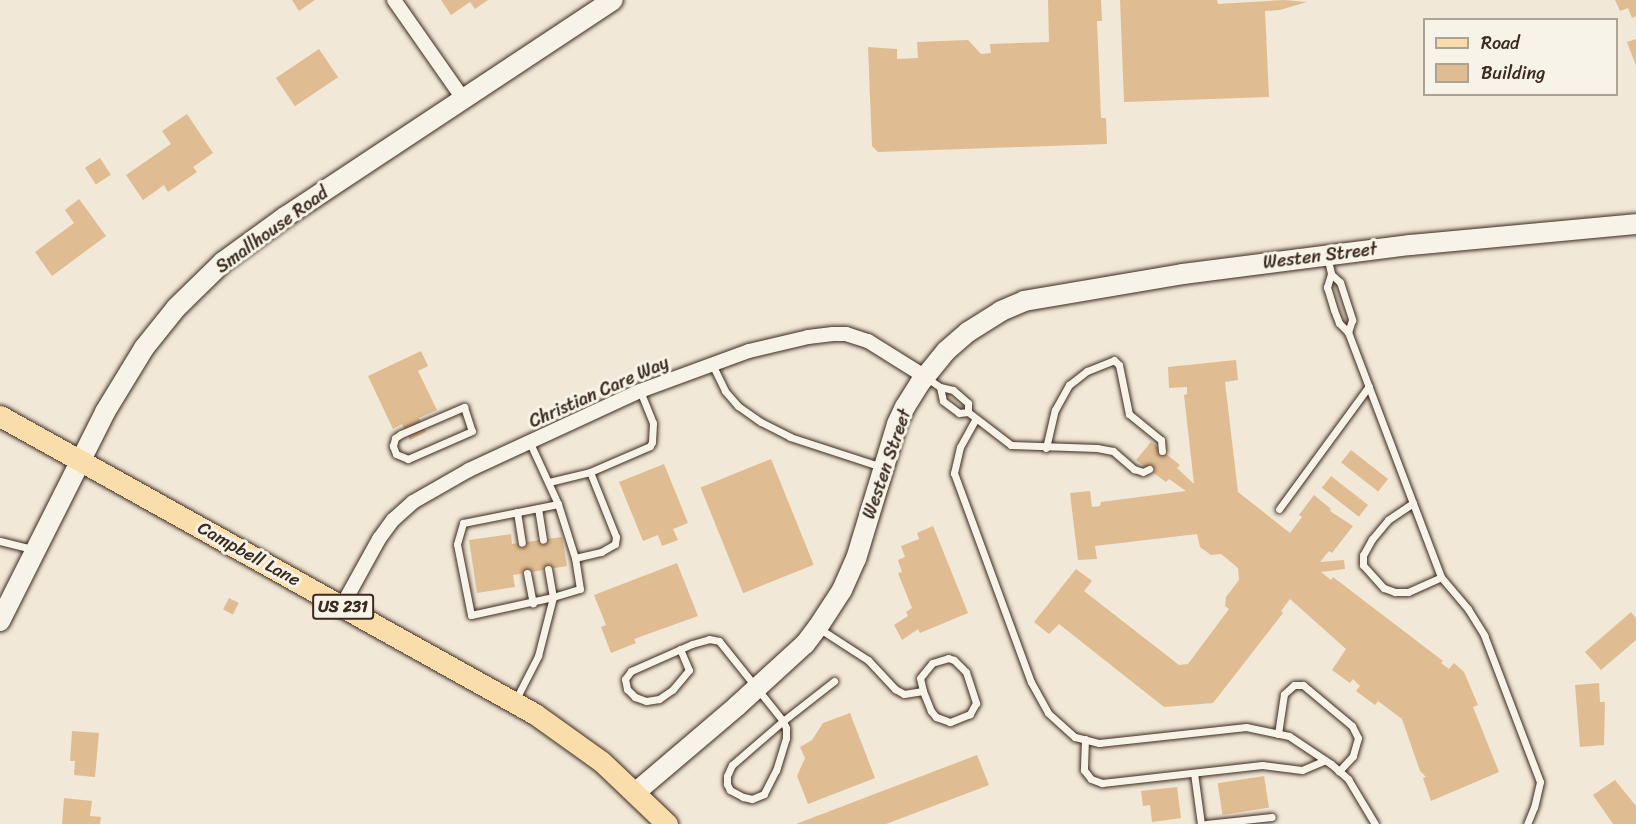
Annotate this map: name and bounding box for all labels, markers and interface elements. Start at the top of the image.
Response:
legend [1423,18,1618,96]
text: Road [1481,27,1520,59]
text: Building [1481,57,1545,89]
street label: Smallhouse Road [212,182,332,278]
street label: Westen Street [1261,238,1379,274]
street label: Christian Care Way [526,352,672,432]
street label: Westen Street [858,406,916,522]
street label: Campbell Lane [194,517,304,591]
road number: US 231 [312,594,374,620]

